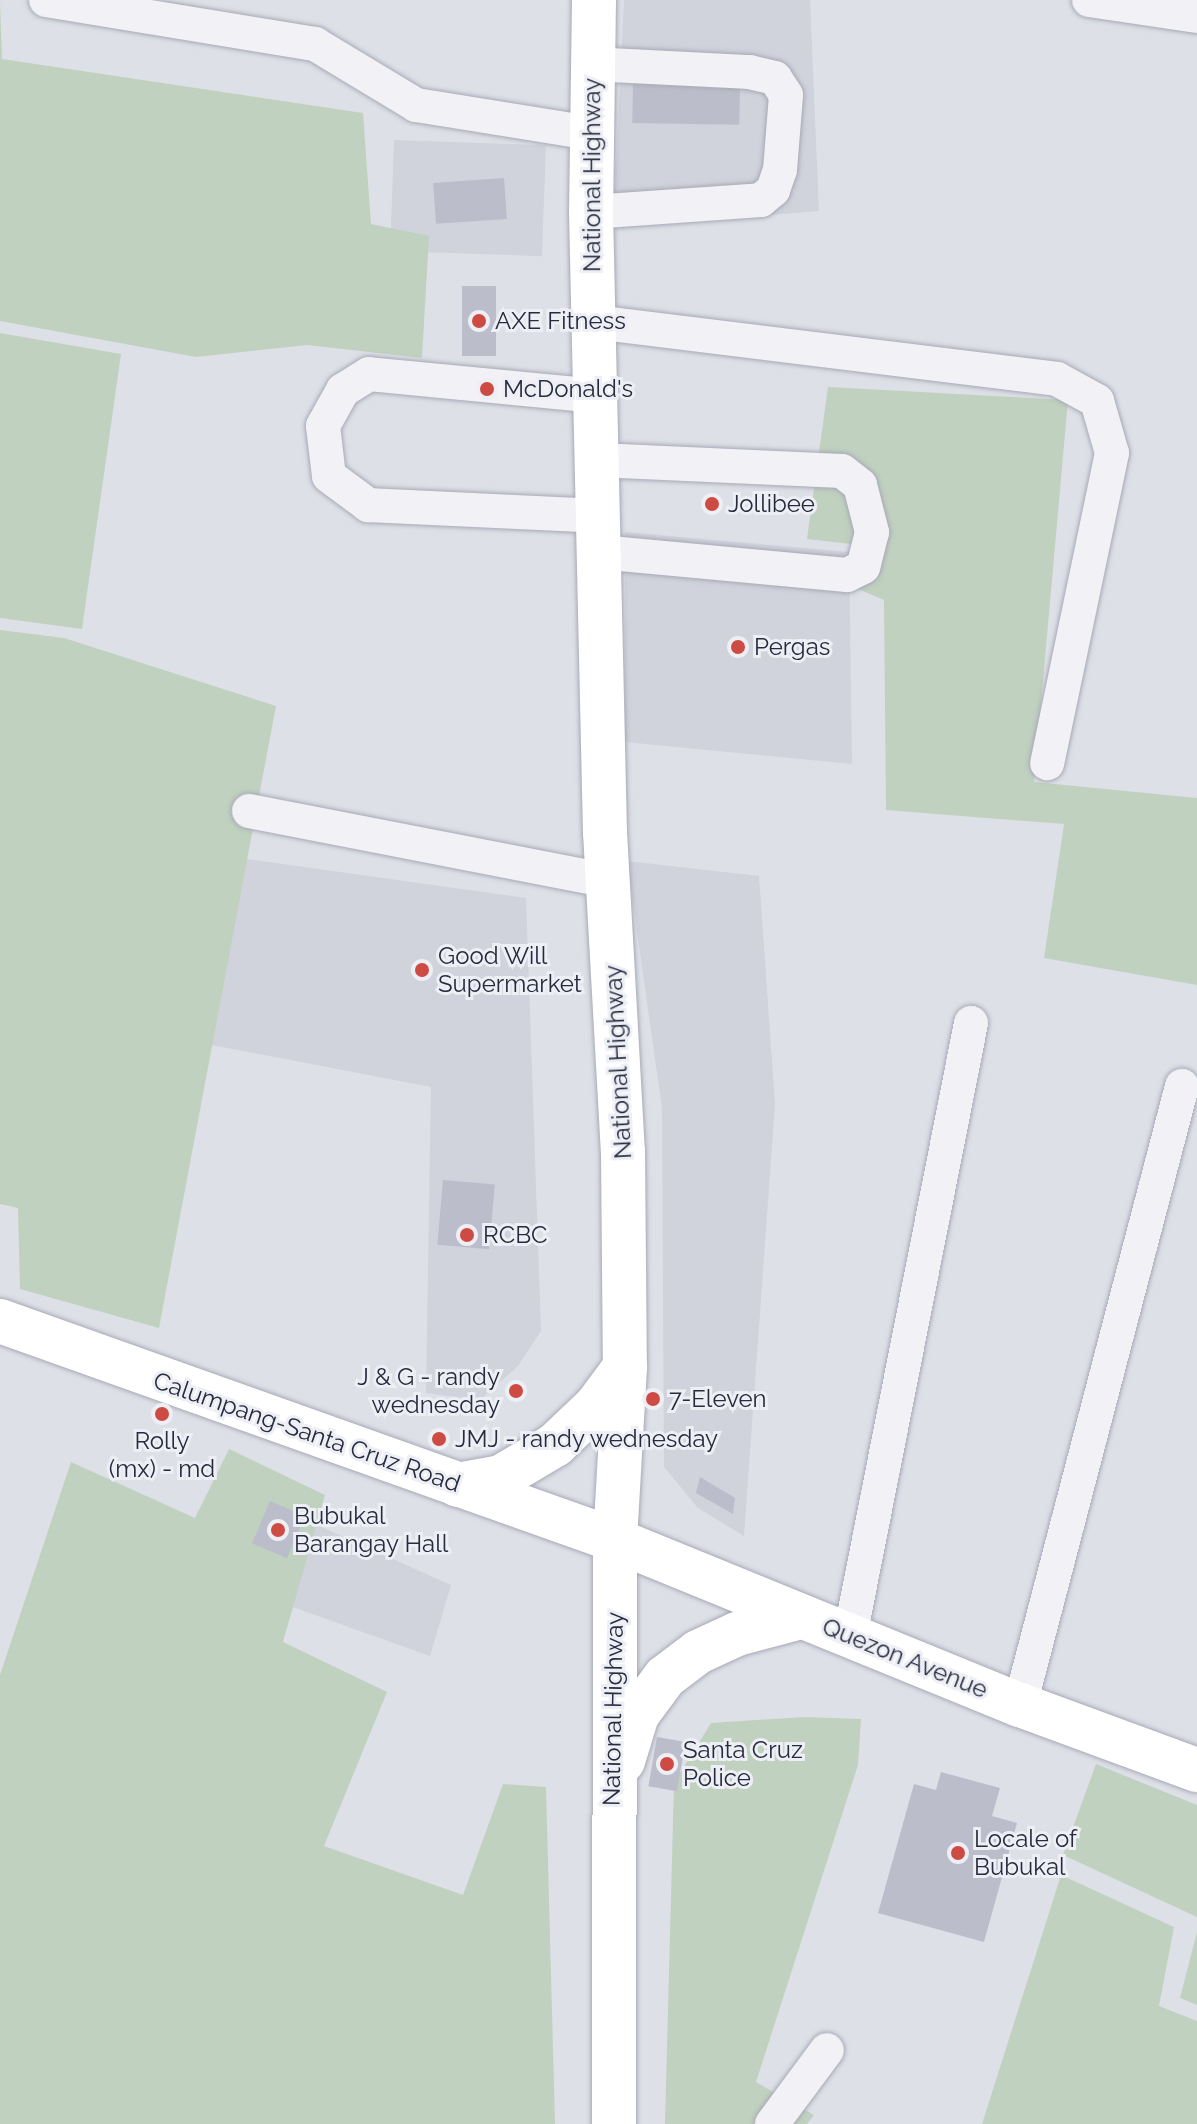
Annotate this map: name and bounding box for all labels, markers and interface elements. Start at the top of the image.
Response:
street label: National Highway [578,77,606,273]
place label: AXE Fitness [495,307,626,335]
marker: AXE Fitness [470,312,488,330]
place label: McDonald's [503,375,633,403]
marker: McDonald's [478,380,496,398]
place label: Jollibee [728,490,815,518]
marker: Jollibee [703,495,721,513]
place label: Pergas [754,633,830,661]
marker: Pergas [729,638,747,656]
place label: Good Will Supermarket [438,942,582,998]
marker: Good Will Supermarket [413,961,431,979]
street label: National Highway [599,964,637,1160]
place label: RCBC [483,1221,548,1249]
marker: RCBC [458,1226,476,1244]
place label: J & G - randy wednesday [357,1363,500,1419]
street label: Calumpang-Santa Cruz Road [150,1366,464,1498]
marker: J & G - randy wednesday [507,1382,525,1400]
place label: 7-Eleven [669,1385,767,1413]
marker: 7-Eleven [644,1390,662,1408]
marker: Rolly (mx) - md [153,1405,171,1423]
place label: JMJ - randy wednesday [455,1425,719,1453]
place label: Rolly (mx) - md [109,1427,215,1483]
marker: JMJ - randy wednesday [430,1430,448,1448]
place label: Bubukal Barangay Hall [294,1502,449,1558]
marker: Bubukal Barangay Hall [269,1521,287,1539]
street label: National Highway [597,1611,629,1807]
street label: Quezon Avenue [818,1612,992,1704]
place label: Santa Cruz Police [683,1736,803,1792]
marker: Santa Cruz Police [658,1755,676,1773]
place label: Locale of Bubukal [974,1825,1077,1881]
marker: Locale of Bubukal [949,1844,967,1862]

